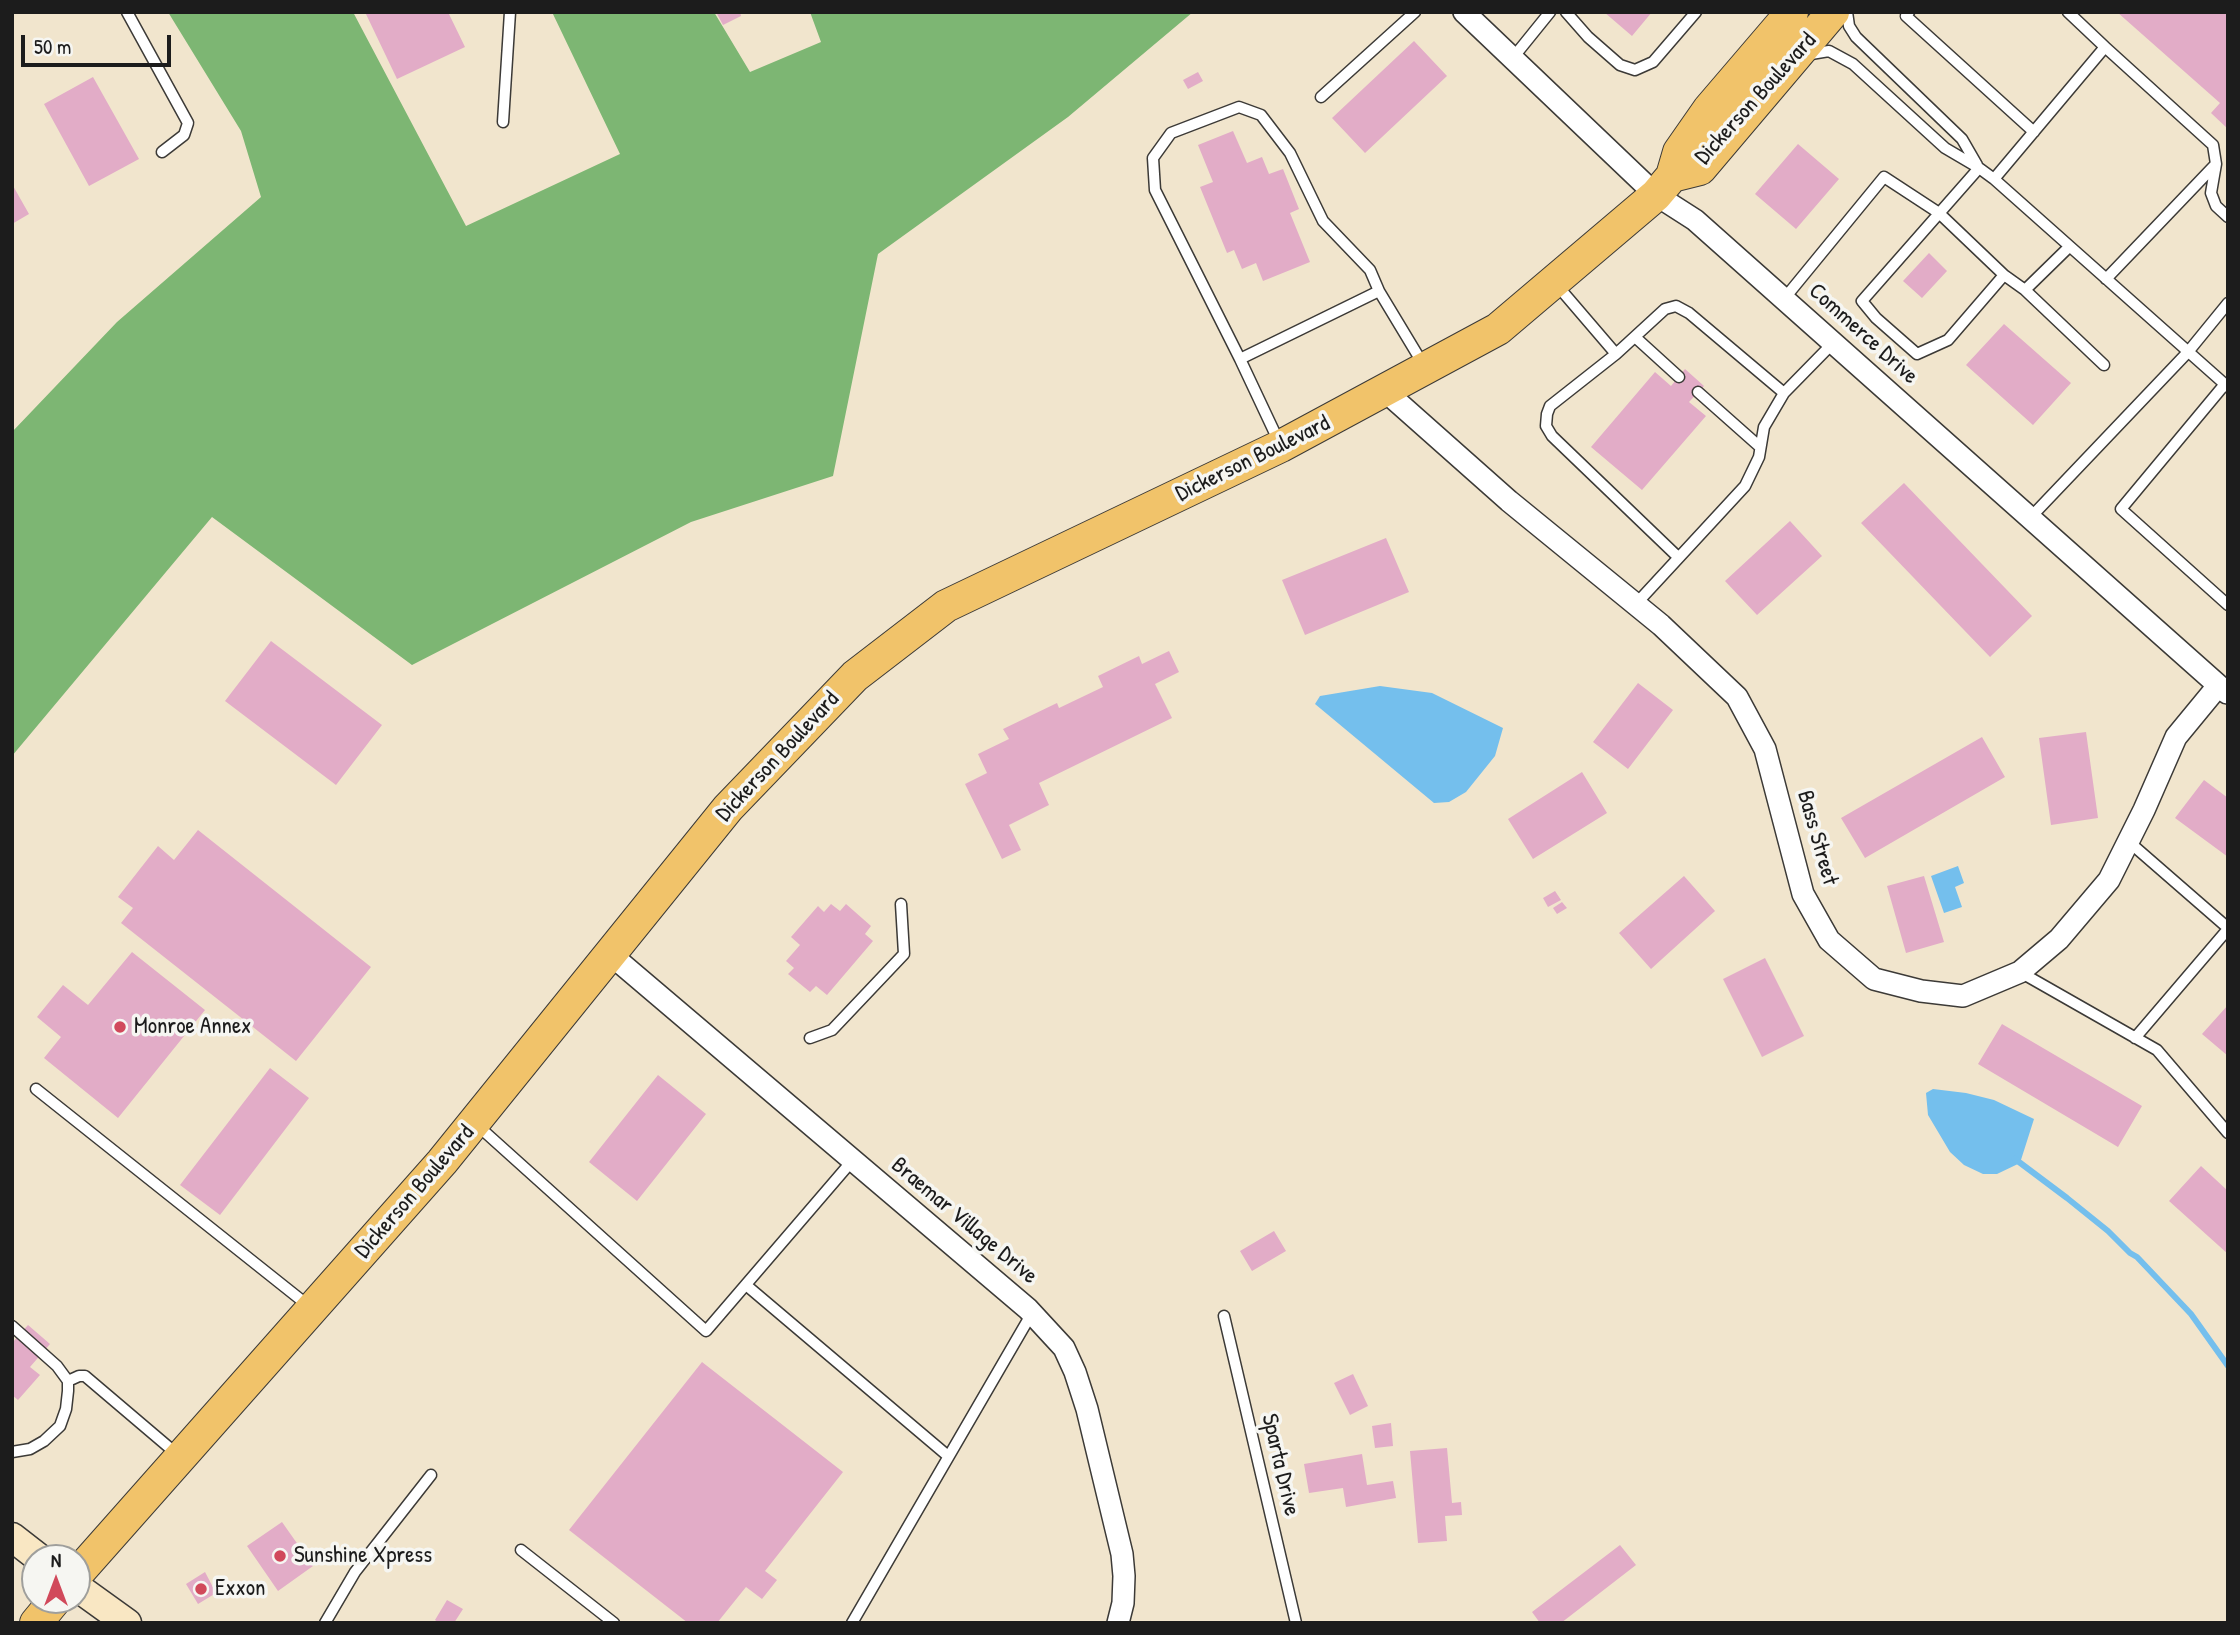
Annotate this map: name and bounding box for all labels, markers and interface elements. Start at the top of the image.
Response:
scale bar [24,21,175,65]
street label: Dickerson Boulevard [1690,27,1822,171]
text: 50 m [34,32,71,61]
street label: Commerce Drive [1803,278,1923,390]
street label: Dickerson Boulevard [1172,410,1334,508]
street label: Dickerson Boulevard [711,686,845,828]
street label: Bass Street [1790,787,1844,889]
place label: Monroe Annex [134,1013,251,1041]
marker: Monroe Annex [112,1019,128,1035]
street label: Dickerson Boulevard [350,1120,480,1264]
street label: Braemar Village Drive [885,1152,1043,1290]
street label: Sparta Drive [1255,1411,1305,1519]
place label: Sunshine Xpress [294,1542,432,1570]
north arrow [21,1544,91,1614]
text: N [51,1547,61,1573]
marker: Sunshine Xpress [272,1548,288,1564]
place label: Exxon [215,1575,265,1603]
marker: Exxon [193,1581,209,1597]

